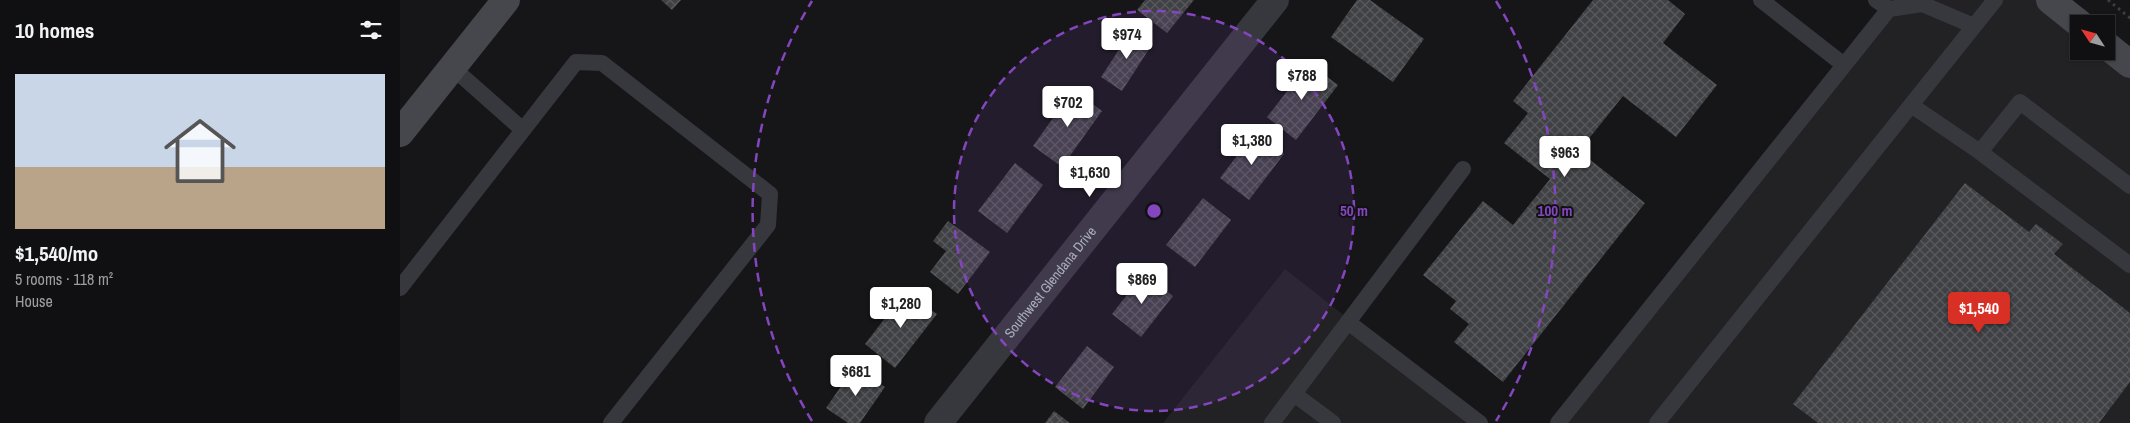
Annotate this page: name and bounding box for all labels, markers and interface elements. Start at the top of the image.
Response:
north arrow [2070,15,2115,60]
map controls [2070,15,2115,60]
text: 10 homes [15,16,94,45]
icon: filters [357,16,385,44]
pin: $974 [1097,18,1157,60]
text: $974 [1112,23,1142,45]
pin: $788 [1272,58,1332,101]
text: $788 [1287,64,1317,86]
pin: $702 [1038,86,1098,128]
text: $702 [1053,91,1083,113]
icon: home [155,106,245,196]
pin: $1,380 [1211,124,1293,166]
text: $1,380 [1232,129,1272,151]
pin: $963 [1535,136,1595,178]
text: $963 [1550,141,1580,163]
pin: $1,630 [1049,156,1131,198]
text: $1,630 [1070,161,1110,183]
text: 50 m [1340,200,1368,221]
text: 100 m [1538,200,1572,221]
centre of rings [1145,202,1163,220]
street label: Southwest Glendana Drive [1000,223,1100,342]
text: $1,540/mo [15,239,98,268]
pin: $869 [1112,262,1172,305]
text: 5 rooms · 118 m² [15,268,113,290]
text: $869 [1127,268,1157,290]
pin: $1,280 [860,286,942,329]
text: House [15,290,53,312]
text: $1,280 [881,292,921,314]
pin: $1,540 [1938,292,2020,334]
text: $1,540 [1959,297,1999,319]
pin: $681 [826,354,886,397]
text: $681 [841,360,871,382]

